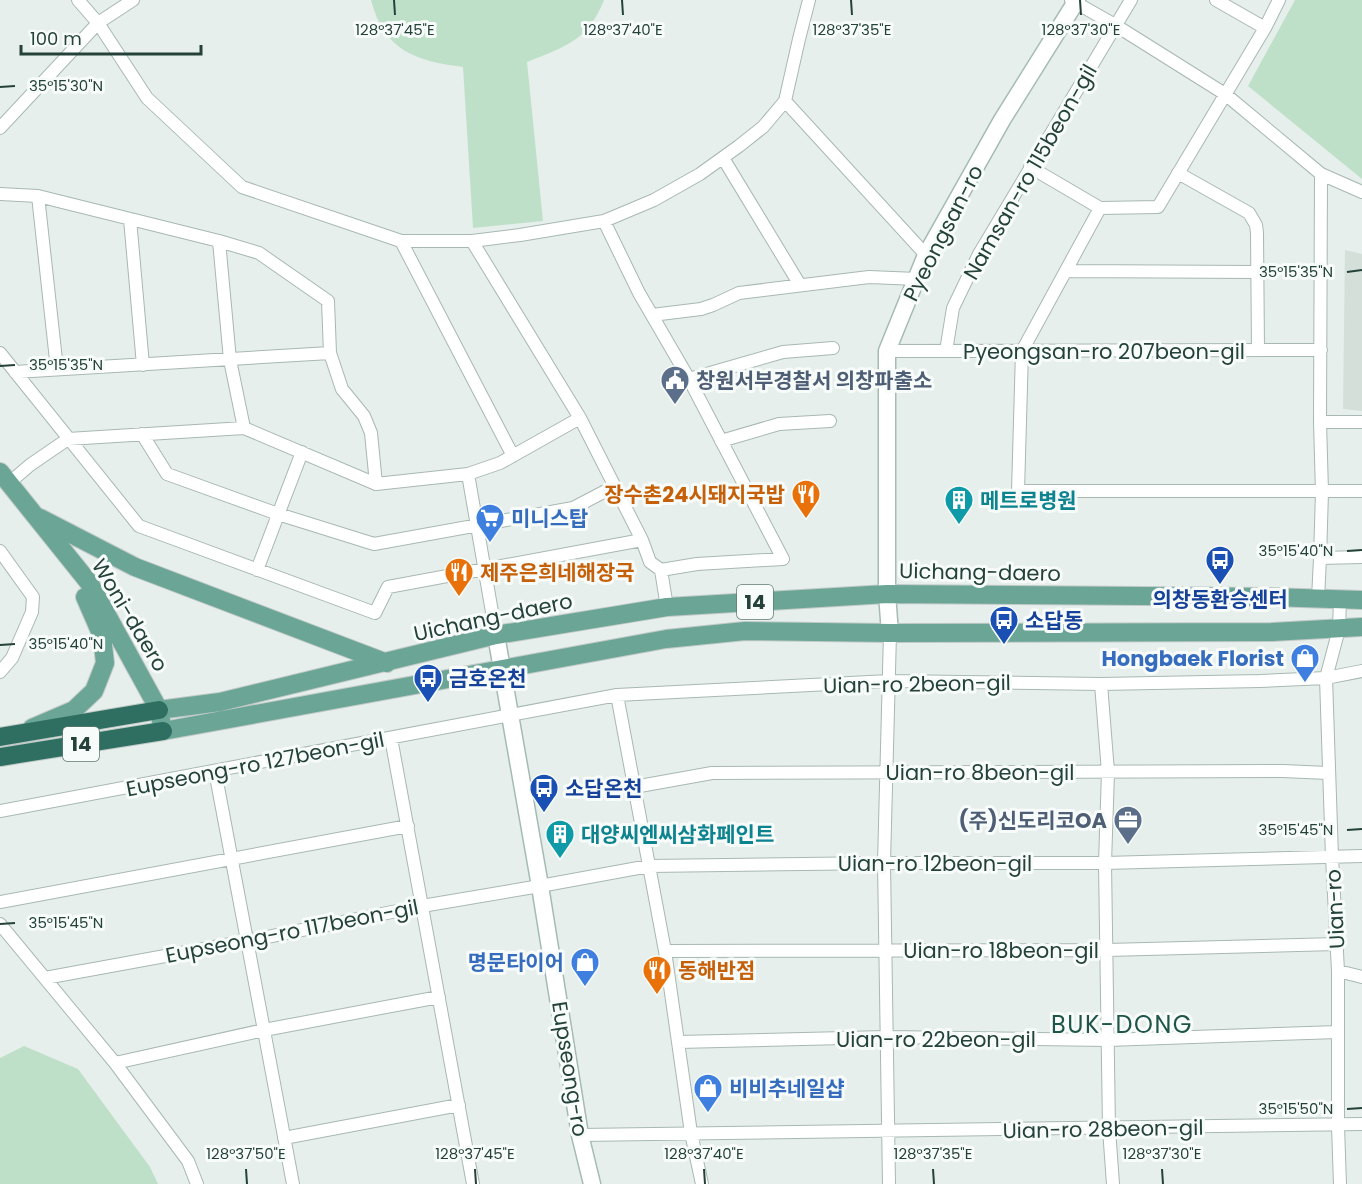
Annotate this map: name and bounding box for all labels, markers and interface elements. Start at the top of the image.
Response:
scale bar [21,18,201,56]
text: 128°37'45"E [355,19,435,40]
text: 128°37'40"E [583,19,663,40]
text: 128°37'35"E [813,19,891,40]
text: 128°37'30"E [1042,19,1120,40]
text: 100 m [30,26,82,51]
street label: Namsan-ro 115beon-gil [956,59,1104,285]
text: 35°15'30"N [29,75,103,96]
street label: Pyeongsan-ro [896,160,990,306]
text: 35°15'35"N [1259,261,1333,282]
street label: Pyeongsan-ro 207beon-gil [963,337,1245,366]
text: 35°15'35"N [29,354,103,375]
public building icon: 창원서부경찰서 의창파출소 [659,364,691,406]
place label: 창원서부경찰서 의창파출소 [696,366,932,395]
restaurant icon: 장수촌24시돼지국밥 [790,478,822,520]
place label: 장수촌24시돼지국밥 [604,480,785,509]
building icon: 메트로병원 [943,484,975,526]
place label: 메트로병원 [980,486,1077,515]
supermarket icon: 미니스탑 [474,502,506,544]
place label: 미니스탑 [511,504,588,533]
text: 35°15'40"N [1259,540,1333,561]
bus stop icon: 의창동환승센터 [1204,544,1236,586]
street label: Woni-daero [85,553,175,677]
restaurant icon: 제주은희네해장국 [443,556,475,598]
street label: Uichang-daero [899,556,1061,588]
place label: 제주은희네해장국 [480,558,635,587]
road number: 14 [737,585,773,619]
place label: 의창동환승센터 [1152,585,1288,614]
street label: Uichang-daero [411,586,575,648]
bus stop icon: 소답동 [988,604,1020,646]
place label: 소답동 [1025,606,1083,635]
text: 35°15'40"N [29,633,103,654]
shop icon: Hongbaek Florist [1289,642,1321,684]
place label: Hongbaek Florist [1101,644,1284,673]
bus stop icon: 금호온천 [412,662,444,704]
place label: 금호온천 [449,664,526,693]
street label: Uian-ro 2beon-gil [823,668,1011,700]
street label: Eupseong-ro 127beon-gil [123,725,387,803]
road number: 14 [63,727,99,761]
street label: Uian-ro 8beon-gil [886,758,1074,787]
bus stop icon: 소답온천 [528,772,560,814]
place label: 소답온천 [565,774,642,803]
office icon: (주)신도리코OA [1112,804,1144,846]
place label: (주)신도리코OA [958,806,1108,835]
building icon: 대양씨엔씨삼화페인트 [544,818,576,860]
text: 35°15'45"N [1259,819,1333,840]
place label: 대양씨엔씨삼화페인트 [581,820,774,849]
street label: Uian-ro 12beon-gil [838,849,1032,878]
street label: Uian-ro [1318,868,1352,950]
street label: Eupseong-ro 117beon-gil [163,892,421,970]
text: 35°15'45"N [29,912,103,933]
street label: Uian-ro 18beon-gil [903,936,1099,965]
shop icon: 명문타이어 [569,946,601,988]
place label: 명문타이어 [467,948,564,977]
restaurant icon: 동해반점 [641,954,673,996]
place label: 동해반점 [678,956,755,985]
street label: Eupseong-ro [545,999,595,1139]
district label: BUK-DONG [1051,1008,1193,1041]
street label: Uian-ro 22beon-gil [836,1025,1036,1054]
shop icon: 비비추네일샵 [692,1072,724,1114]
place label: 비비추네일샵 [729,1074,845,1103]
text: 35°15'50"N [1259,1098,1333,1119]
street label: Uian-ro 28beon-gil [1002,1113,1204,1145]
text: 128°37'50"E [206,1143,286,1164]
text: 128°37'45"E [435,1143,515,1164]
text: 128°37'40"E [664,1143,744,1164]
text: 128°37'35"E [894,1143,972,1164]
text: 128°37'30"E [1123,1143,1201,1164]

